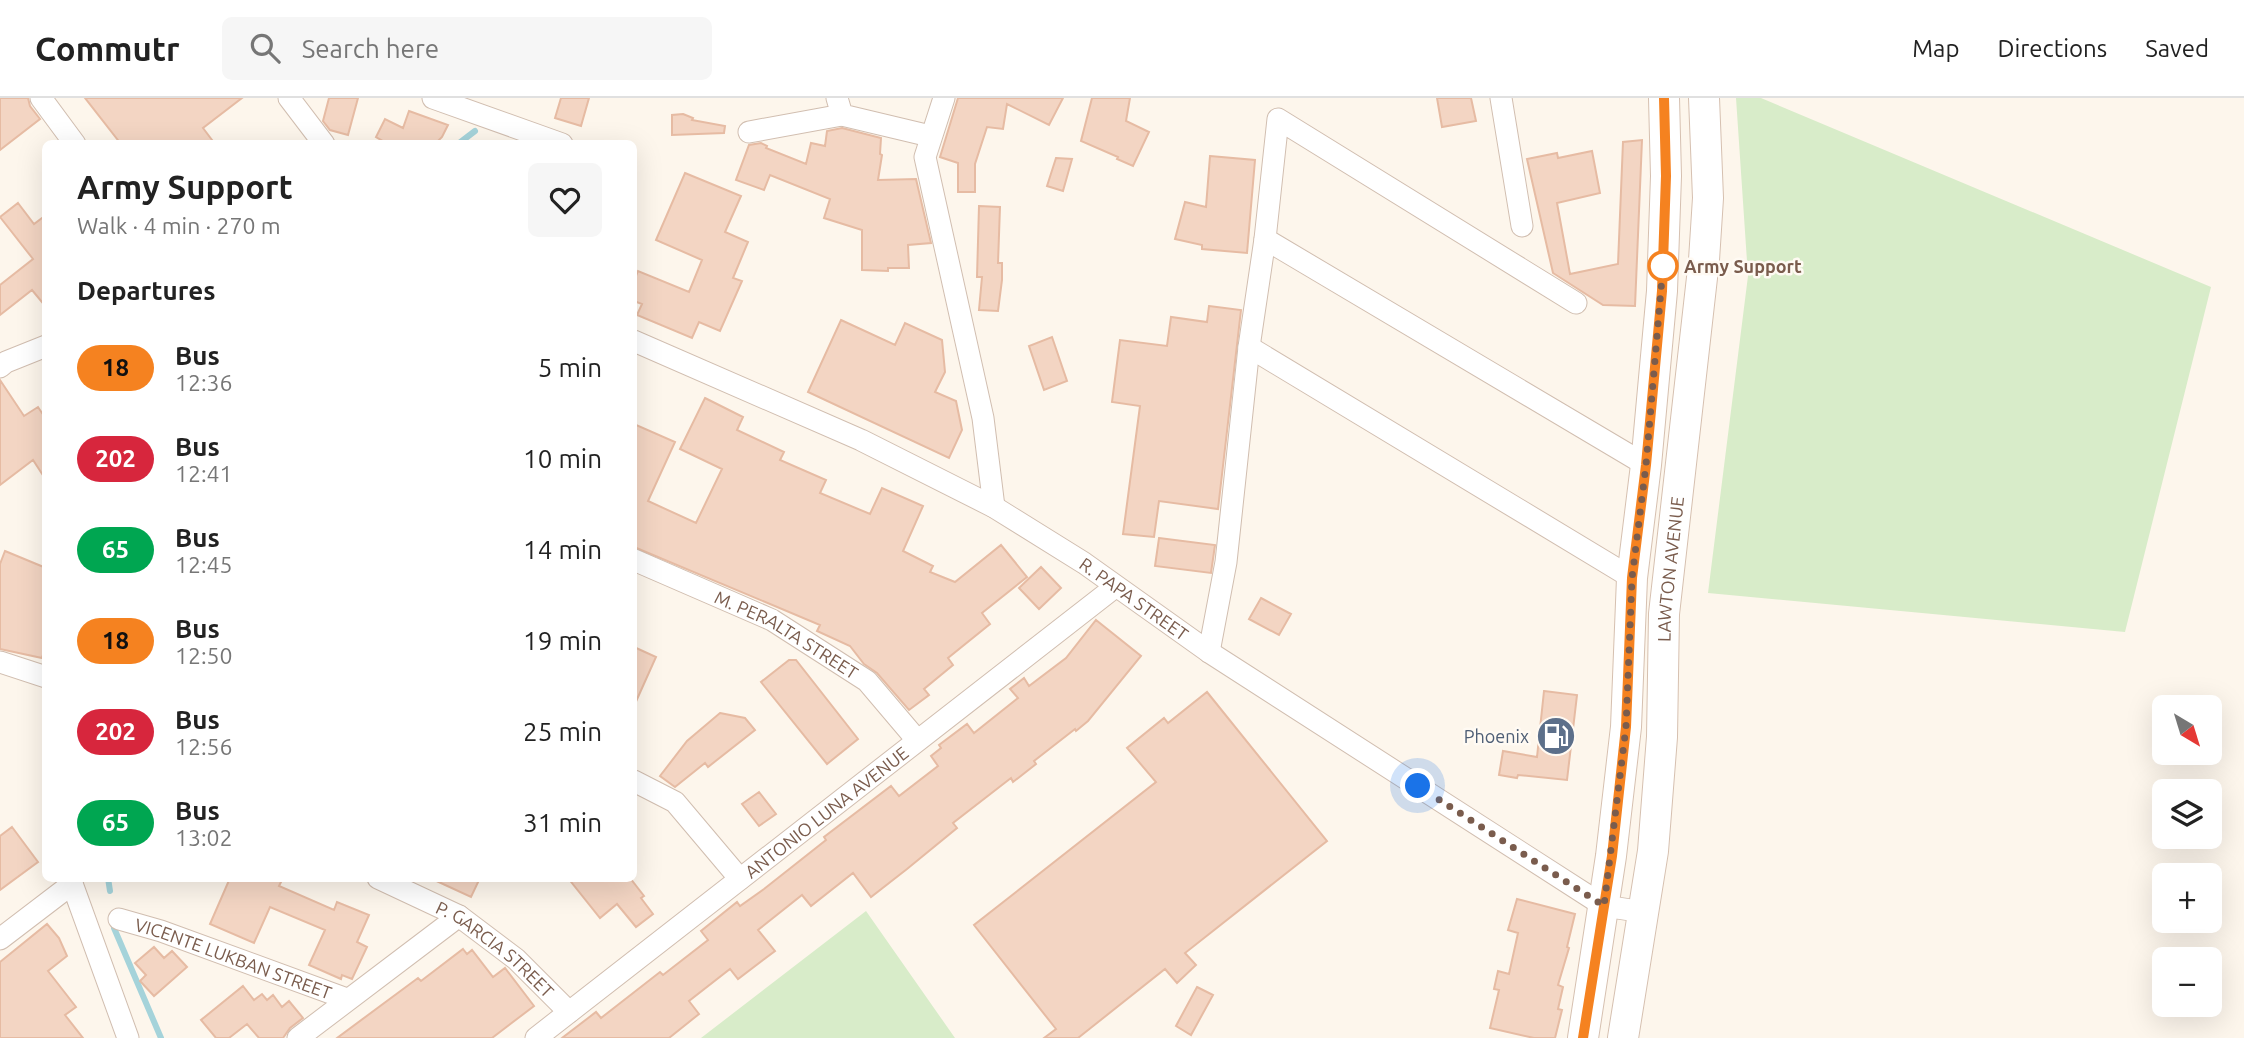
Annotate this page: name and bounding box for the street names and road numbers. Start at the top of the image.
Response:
street label: LAWTON AVENUE [1653,495,1687,642]
street label: R. PAPA STREET [1076,553,1192,644]
street label: M. PERALTA STREET [712,586,862,683]
street label: ANTONIO LUNA AVENUE [741,742,912,882]
street label: P. GARCIA STREET [433,897,558,1001]
street label: VICENTE LUKBAN STREET [133,914,335,1003]

